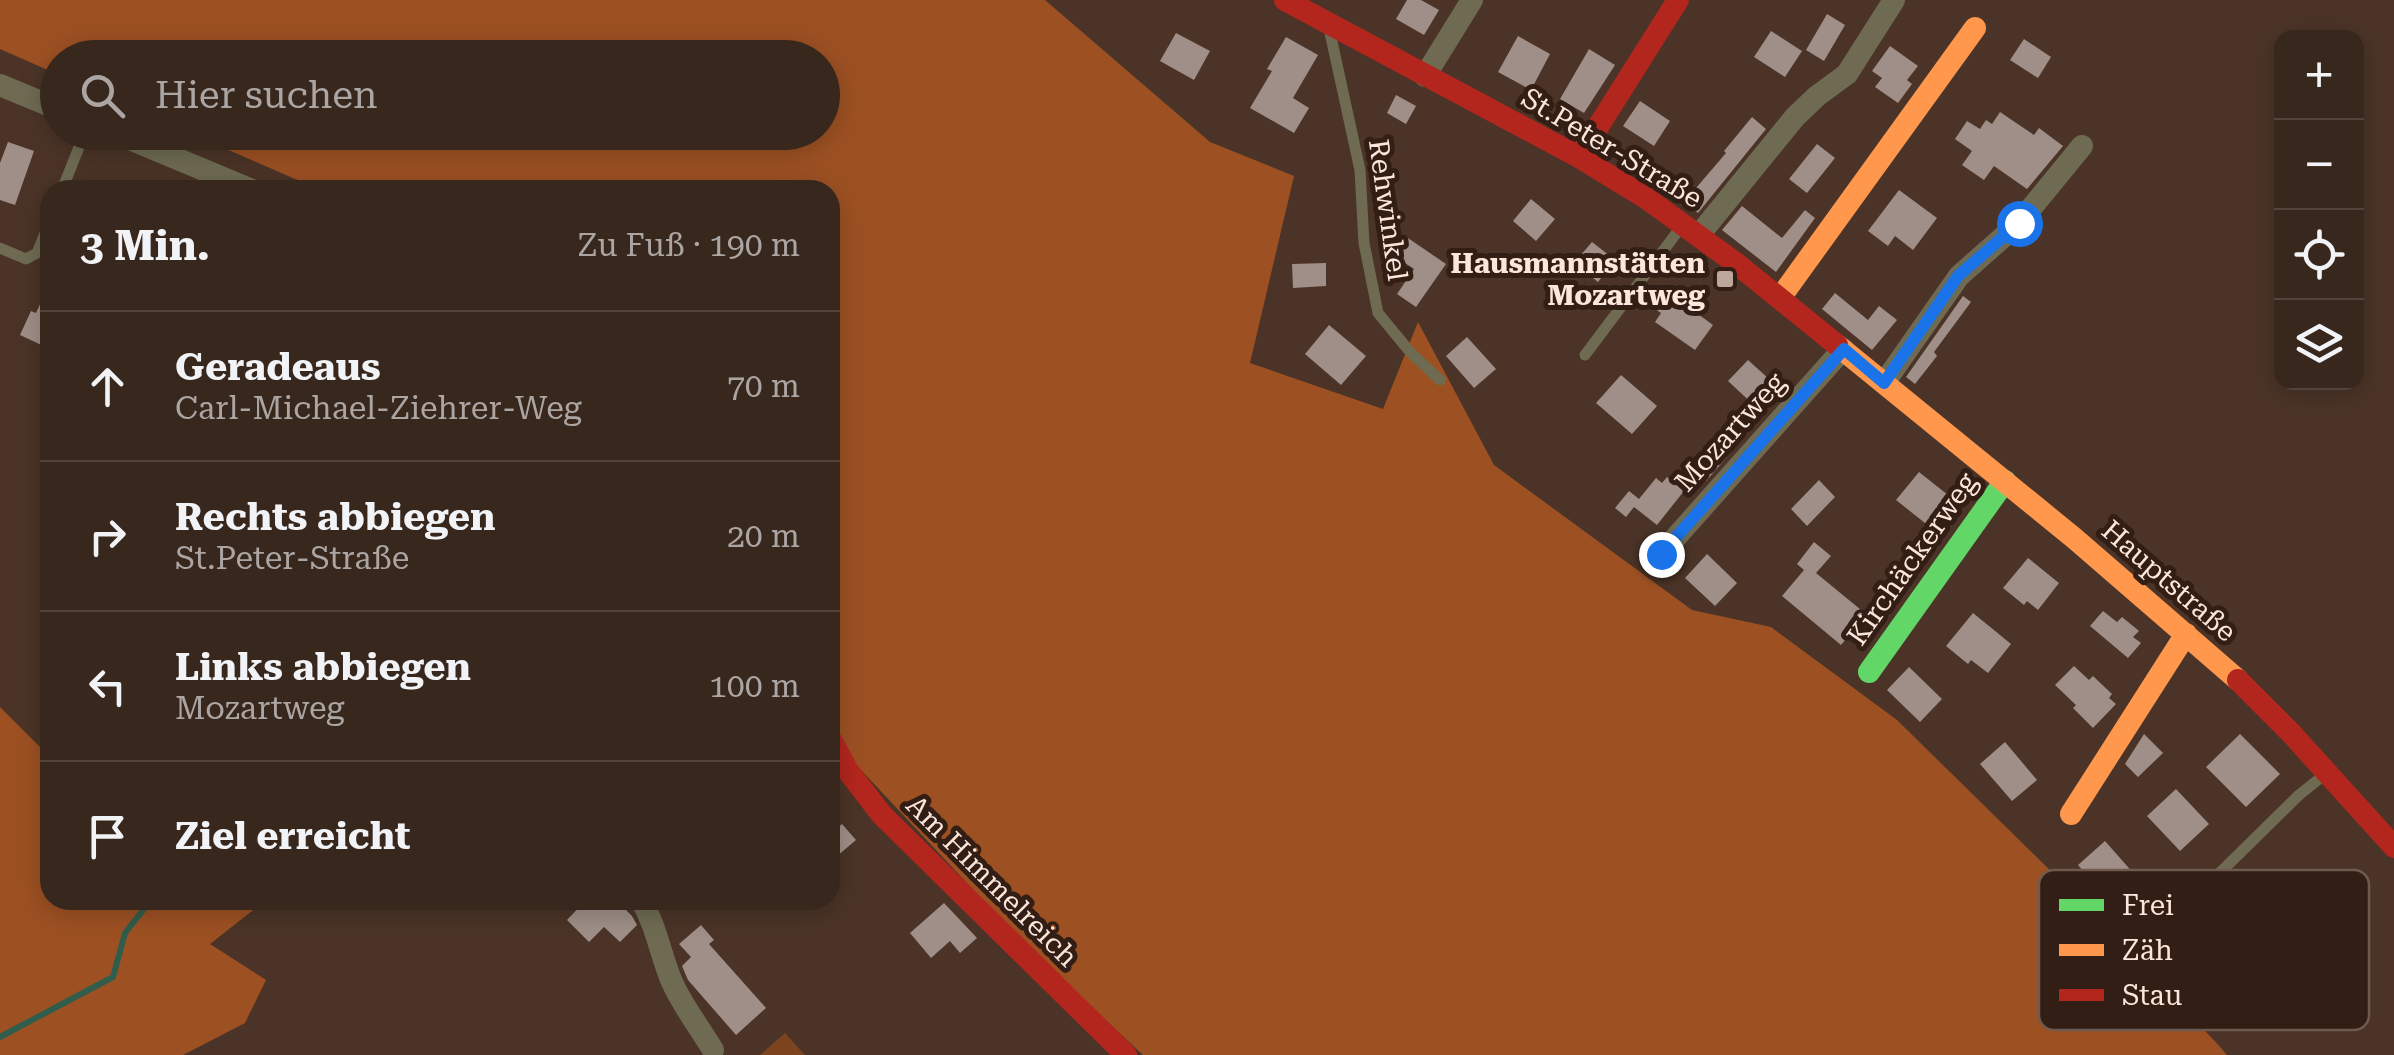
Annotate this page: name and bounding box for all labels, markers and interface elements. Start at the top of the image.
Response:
map controls [2274,30,2364,390]
button: + [2274,30,2364,120]
search box [40,40,840,150]
icon: search [75,68,130,123]
text: Hier suchen [155,73,378,117]
street label: St.Peter-Straße [1516,81,1708,215]
button: − [2274,120,2364,210]
street label: Rehwinkel [1362,137,1414,283]
route start [1997,201,2043,247]
button: locate [2274,210,2364,300]
text: 3 Min. [80,221,210,270]
text: Zu Fuß · 190 m [578,226,800,264]
place label: Hausmannstätten Mozartweg [1451,247,1706,312]
marker: Hausmannstätten Mozartweg [1714,268,1736,290]
button: layers [2274,300,2364,390]
text: Geradeaus [175,345,381,389]
icon: ahead [80,359,135,414]
street label: Mozartweg [1668,366,1792,498]
text: 70 m [727,367,800,405]
text: Carl-Michael-Ziehrer-Weg [175,389,582,427]
street label: Kirchäckerweg [1840,466,1984,652]
text: Rechts abbiegen [175,495,496,539]
icon: right [80,509,135,564]
street label: Hauptstraße [2095,514,2243,648]
text: 20 m [727,517,800,555]
route end [1639,532,1685,578]
text: St.Peter-Straße [175,539,409,577]
text: Links abbiegen [175,645,471,689]
icon: left [80,659,135,714]
text: 100 m [709,667,800,705]
text: Mozartweg [175,689,345,727]
street label: Am Himmelreich [900,789,1084,973]
icon: arrive [80,809,135,864]
text: Ziel erreicht [175,814,410,858]
legend [2039,870,2369,1030]
text: Frei [2122,889,2174,922]
text: Zäh [2122,934,2173,967]
text: Stau [2122,979,2182,1012]

